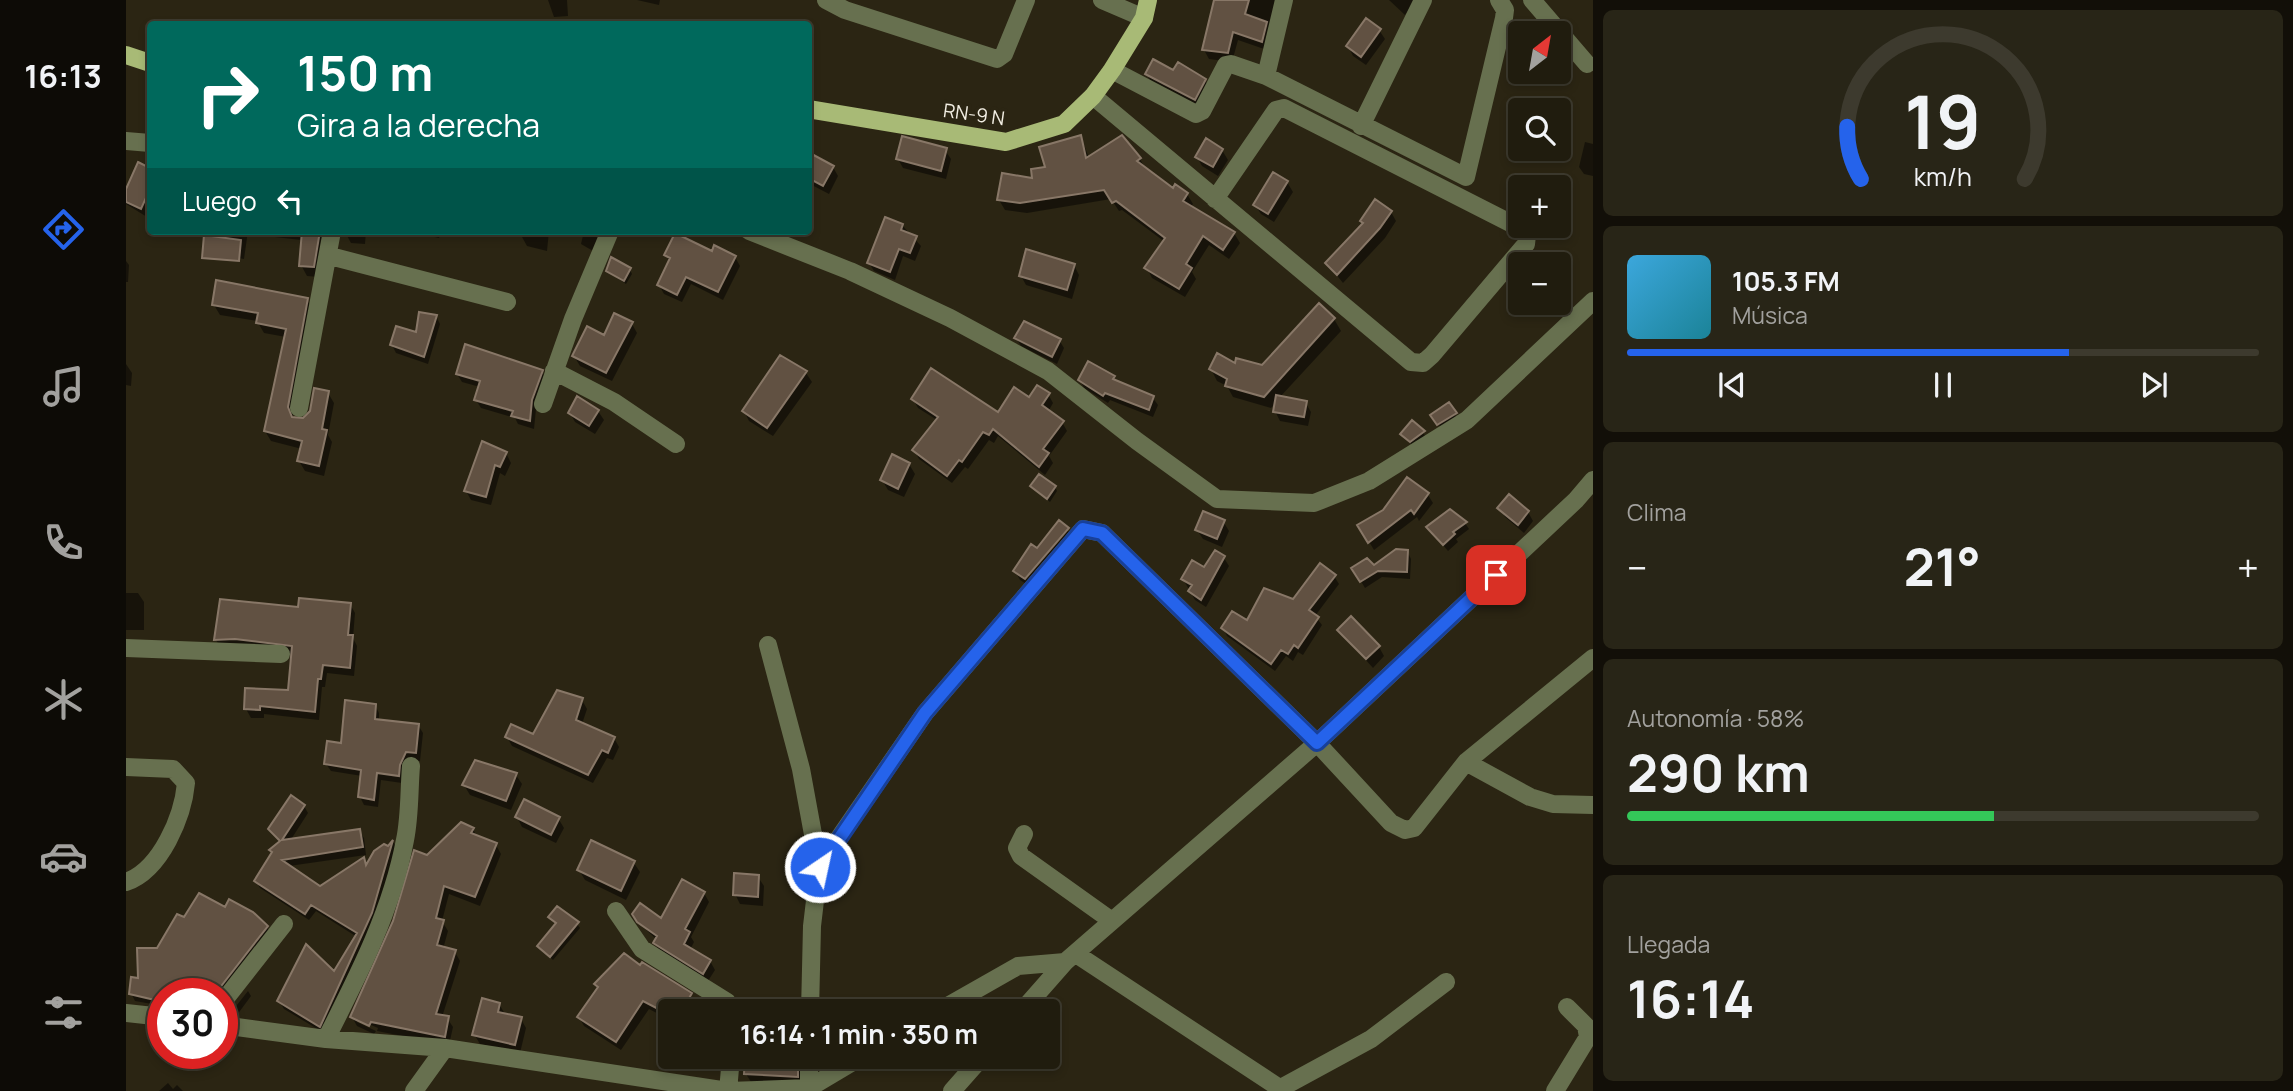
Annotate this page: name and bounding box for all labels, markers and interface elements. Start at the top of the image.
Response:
north arrow [1508,21,1572,84]
map controls [1508,21,1571,315]
text: 150 m [297,39,433,106]
icon: right [182,49,273,140]
text: 16:13 [24,54,102,98]
text: 19 [1904,71,1982,171]
street label: RN-9 N [942,97,1006,131]
button: search [1508,98,1571,161]
text: Gira a la derecha [297,103,540,147]
text: km/h [1914,159,1972,194]
button: + [1508,175,1571,238]
icon: left [271,182,309,220]
text: Luego [182,183,257,219]
icon: directions [39,205,88,254]
button: − [1508,252,1571,315]
text: 105.3 FM [1732,263,1840,299]
text: Música [1732,299,1808,331]
icon: music [39,362,88,411]
icon: previous [1713,366,1751,404]
icon: pause [1924,366,1962,404]
icon: next [2135,366,2173,404]
text: Clima [1627,496,1686,528]
icon: phone [39,518,88,567]
text: 21° [1904,531,1981,602]
text: − [1627,541,1648,593]
text: + [2237,541,2259,593]
pin [1466,545,1526,605]
icon: arrive [1477,556,1515,594]
icon: climate [39,675,88,724]
text: Autonomía · 58% [1627,702,1804,734]
text: 290 km [1627,737,1810,808]
position arrow [783,830,857,904]
icon: car [39,832,88,881]
text: Llegada [1627,928,1710,960]
text: 16:14 [1627,963,1754,1034]
speed limit sign: 30 [147,978,238,1069]
icon: filters [39,988,88,1037]
text: 16:14 · 1 min · 350 m [740,1016,978,1052]

